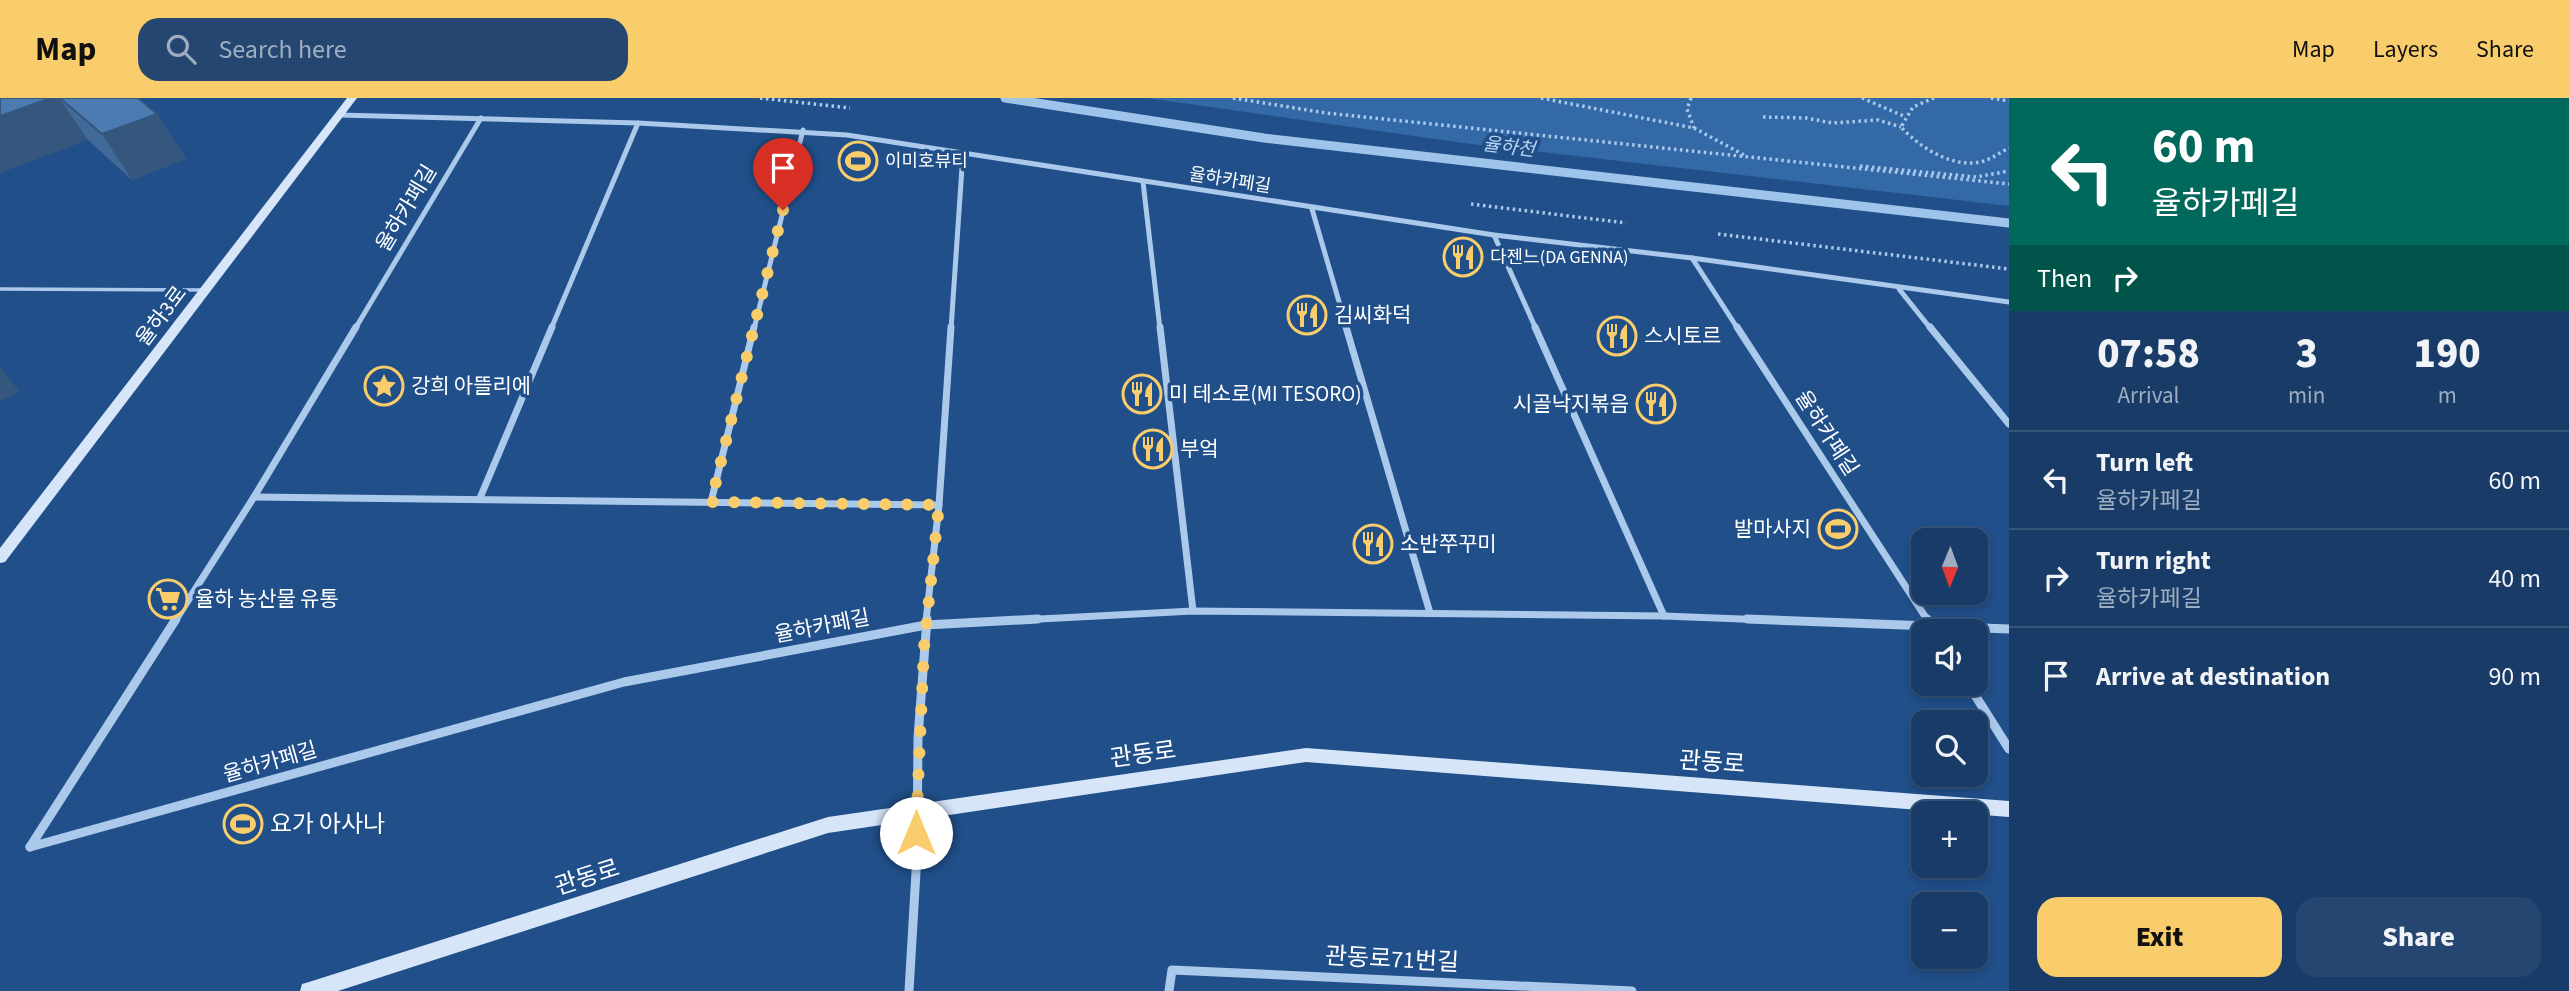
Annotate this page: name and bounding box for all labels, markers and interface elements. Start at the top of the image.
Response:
search box [138,18,628,81]
text: Map [35,26,96,73]
icon: search [162,30,200,68]
text: Search here [218,31,347,68]
text: Map [2292,32,2335,67]
text: Layers [2373,32,2438,67]
text: Share [2476,32,2534,67]
text: 60 m [2152,112,2256,182]
icon: left [2037,126,2128,217]
water label: 율하천 [1481,131,1538,164]
pin [753,138,813,210]
sports icon: 이미호뷰티 [837,140,879,182]
icon: arrive [764,149,802,187]
place label: 이미호뷰티 [885,149,968,174]
street label: 율하카페길 [368,159,444,257]
street label: 율하카페길 [1187,162,1273,199]
text: 율하카페길 [2152,181,2299,227]
restaurant icon: 다젠느(DA GENNA) [1442,236,1484,278]
place label: 다젠느(DA GENNA) [1490,245,1629,270]
icon: right [2106,259,2144,297]
text: Then [2037,260,2092,297]
street label: 율하3로 [128,280,194,352]
restaurant icon: 김씨화덕 [1286,294,1328,336]
place label: 김씨화덕 [1334,300,1411,330]
restaurant icon: 스시토르 [1596,315,1638,357]
place label: 스시토르 [1644,321,1721,351]
text: 07:58 [2097,324,2200,384]
text: 3 [2295,324,2318,384]
text: 190 [2414,324,2481,384]
place icon: 강희 아뜰리에 [363,365,405,407]
place label: 강희 아뜰리에 [411,371,531,401]
restaurant icon: 미 테소로(MI TESORO) [1121,373,1163,415]
place label: 미 테소로(MI TESORO) [1169,379,1362,409]
text: Arrival [2118,379,2179,412]
text: min [2288,379,2325,412]
text: m [2438,379,2457,412]
restaurant icon: 시골낙지볶음 [1635,383,1677,425]
street label: 율하카페길 [1788,384,1866,482]
place label: 시골낙지볶음 [1513,389,1629,419]
restaurant icon: 부엌 [1132,428,1174,470]
place label: 부엌 [1180,434,1219,464]
text: Turn left [2096,444,2193,481]
icon: left [2037,461,2075,499]
text: 60 m [2488,462,2541,499]
text: 율하카페길 [2096,484,2202,517]
sports icon: 발마사지 [1817,508,1859,550]
place label: 발마사지 [1734,514,1811,544]
restaurant icon: 소반쭈꾸미 [1352,523,1394,565]
north arrow [1911,528,1988,606]
map controls [1911,528,1988,969]
place label: 소반쭈꾸미 [1400,529,1497,559]
text: Turn right [2096,542,2211,579]
icon: right [2037,559,2075,597]
text: 40 m [2488,560,2541,597]
supermarket icon: 율하 농산물 유통 [147,578,189,620]
text: 율하카페길 [2096,582,2202,615]
place label: 율하 농산물 유통 [195,584,339,614]
street label: 율하카페길 [772,602,872,650]
button: sound [1911,619,1988,696]
icon: arrive [2037,657,2075,695]
text: Arrive at destination [2096,658,2330,695]
text: 90 m [2488,658,2541,695]
button: search [1911,710,1988,787]
street label: 관동로 [1108,733,1178,776]
street label: 율하카페길 [219,734,321,790]
street label: 관동로 [1678,743,1746,782]
position arrow [879,796,953,870]
button: + [1911,801,1988,878]
sports icon: 요가 아사나 [222,803,264,845]
place label: 요가 아사나 [270,807,385,842]
street label: 관동로 [550,851,624,904]
button: − [1911,892,1988,969]
button: Exit [2037,897,2282,977]
button: Share [2296,897,2541,977]
street label: 관동로71번길 [1324,939,1460,980]

